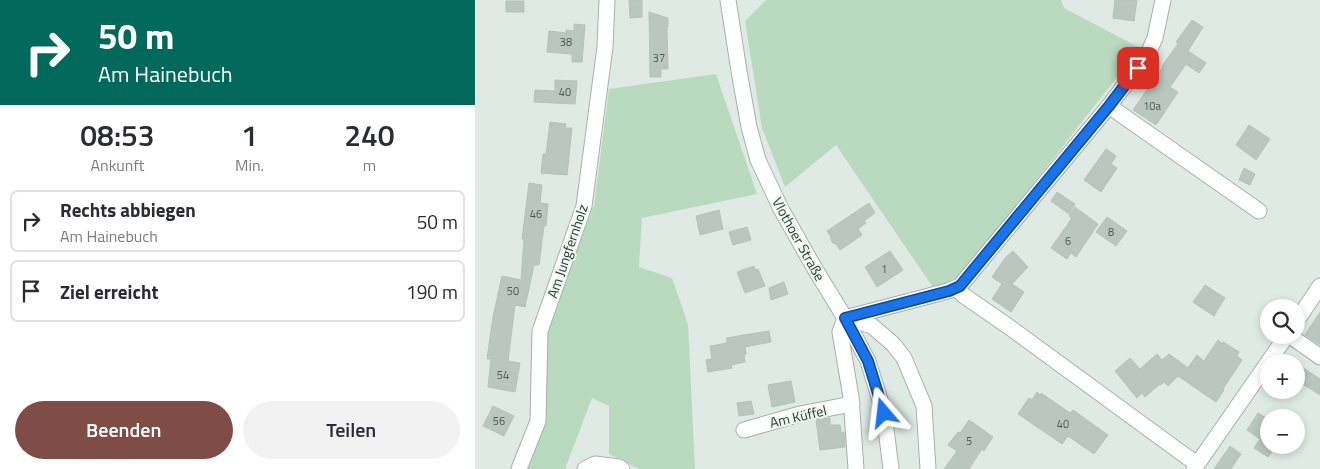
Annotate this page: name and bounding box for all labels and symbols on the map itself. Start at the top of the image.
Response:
house number: 38 [560,34,572,50]
pin [1117,47,1159,89]
house number: 37 [653,50,665,66]
house number: 40 [559,84,571,100]
house number: 10a [1143,98,1161,114]
street label: Vlothoer Straße [767,193,831,285]
street label: Am Jungfernholz [541,201,593,301]
house number: 46 [530,206,542,222]
house number: 8 [1108,224,1114,240]
house number: 6 [1065,233,1071,249]
house number: 1 [881,261,887,277]
house number: 50 [507,283,519,299]
house number: 54 [497,367,509,383]
position arrow [857,386,909,438]
street label: Am Küffel [767,399,829,433]
house number: 56 [493,413,505,429]
house number: 40 [1057,416,1069,432]
house number: 5 [966,433,972,449]

